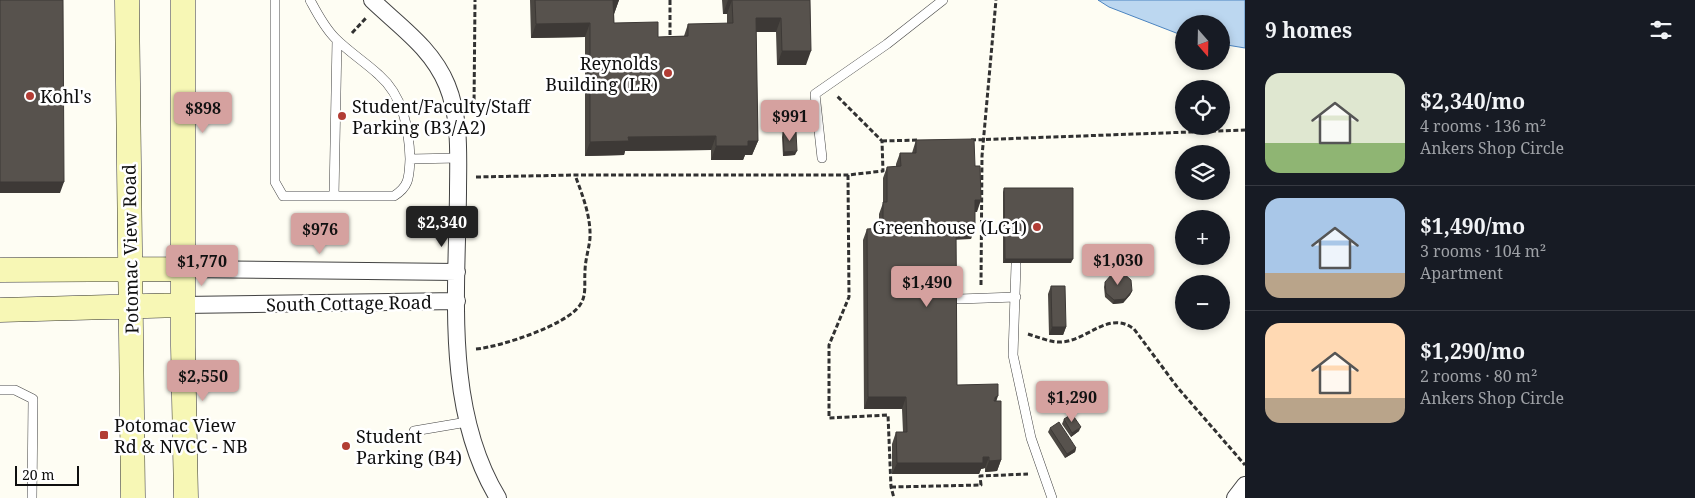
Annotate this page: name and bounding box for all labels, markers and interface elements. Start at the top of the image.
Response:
north arrow [1175,15,1230,70]
map controls [1175,15,1230,330]
text: 9 homes [1265,16,1352,44]
icon: filters [1647,16,1675,44]
place label: Reynolds Building (LR) [545,51,658,96]
marker: Reynolds Building (LR) [662,67,674,79]
button: locate [1175,80,1230,135]
place label: Kohl's [40,84,92,108]
text: $2,340/mo [1420,87,1525,115]
marker: Kohl's [24,90,36,102]
pin: $898 [173,92,233,134]
icon: home [1305,93,1365,153]
place label: Student/Faculty/Staff Parking (B3/A2) [352,94,531,139]
text: $898 [185,97,221,119]
pin: $991 [760,100,820,142]
text: $991 [772,105,808,127]
marker: Student/Faculty/Staff Parking (B3/A2) [336,110,348,122]
text: 4 rooms · 136 m² [1420,115,1546,137]
text: Ankers Shop Circle [1420,137,1564,159]
button: layers [1175,145,1230,200]
street label: Potomac View Road [117,164,143,334]
pin: $2,340 [401,206,483,248]
button: + [1175,210,1230,265]
text: $2,340 [417,211,467,233]
pin: $976 [290,212,350,255]
text: $1,490/mo [1420,212,1525,240]
place label: Greenhouse (LG1) [873,215,1027,239]
text: $976 [302,218,338,240]
icon: home [1305,218,1365,278]
marker: Greenhouse (LG1) [1031,221,1043,233]
text: 3 rooms · 104 m² [1420,240,1546,262]
pin: $1,770 [161,244,243,287]
pin: $1,030 [1077,244,1159,286]
text: $1,030 [1093,249,1143,271]
text: $1,770 [177,250,227,272]
text: Apartment [1420,262,1503,284]
pin: $1,490 [886,266,968,308]
text: $1,490 [902,271,952,293]
button: − [1175,275,1230,330]
street label: South Cottage Road [266,290,432,316]
text: $1,290/mo [1420,337,1525,365]
icon: home [1305,343,1365,403]
pin: $2,550 [162,360,244,402]
text: $2,550 [178,365,228,387]
text: 2 rooms · 80 m² [1420,365,1537,387]
pin: $1,290 [1031,380,1113,423]
text: $1,290 [1047,386,1097,408]
text: Ankers Shop Circle [1420,387,1564,409]
place label: Potomac View Rd & NVCC - NB [114,413,248,458]
place label: Student Parking (B4) [356,424,462,469]
marker: Potomac View Rd & NVCC - NB [98,429,110,441]
marker: Student Parking (B4) [340,440,352,452]
scale bar [15,463,79,486]
text: 20 m [22,465,55,484]

